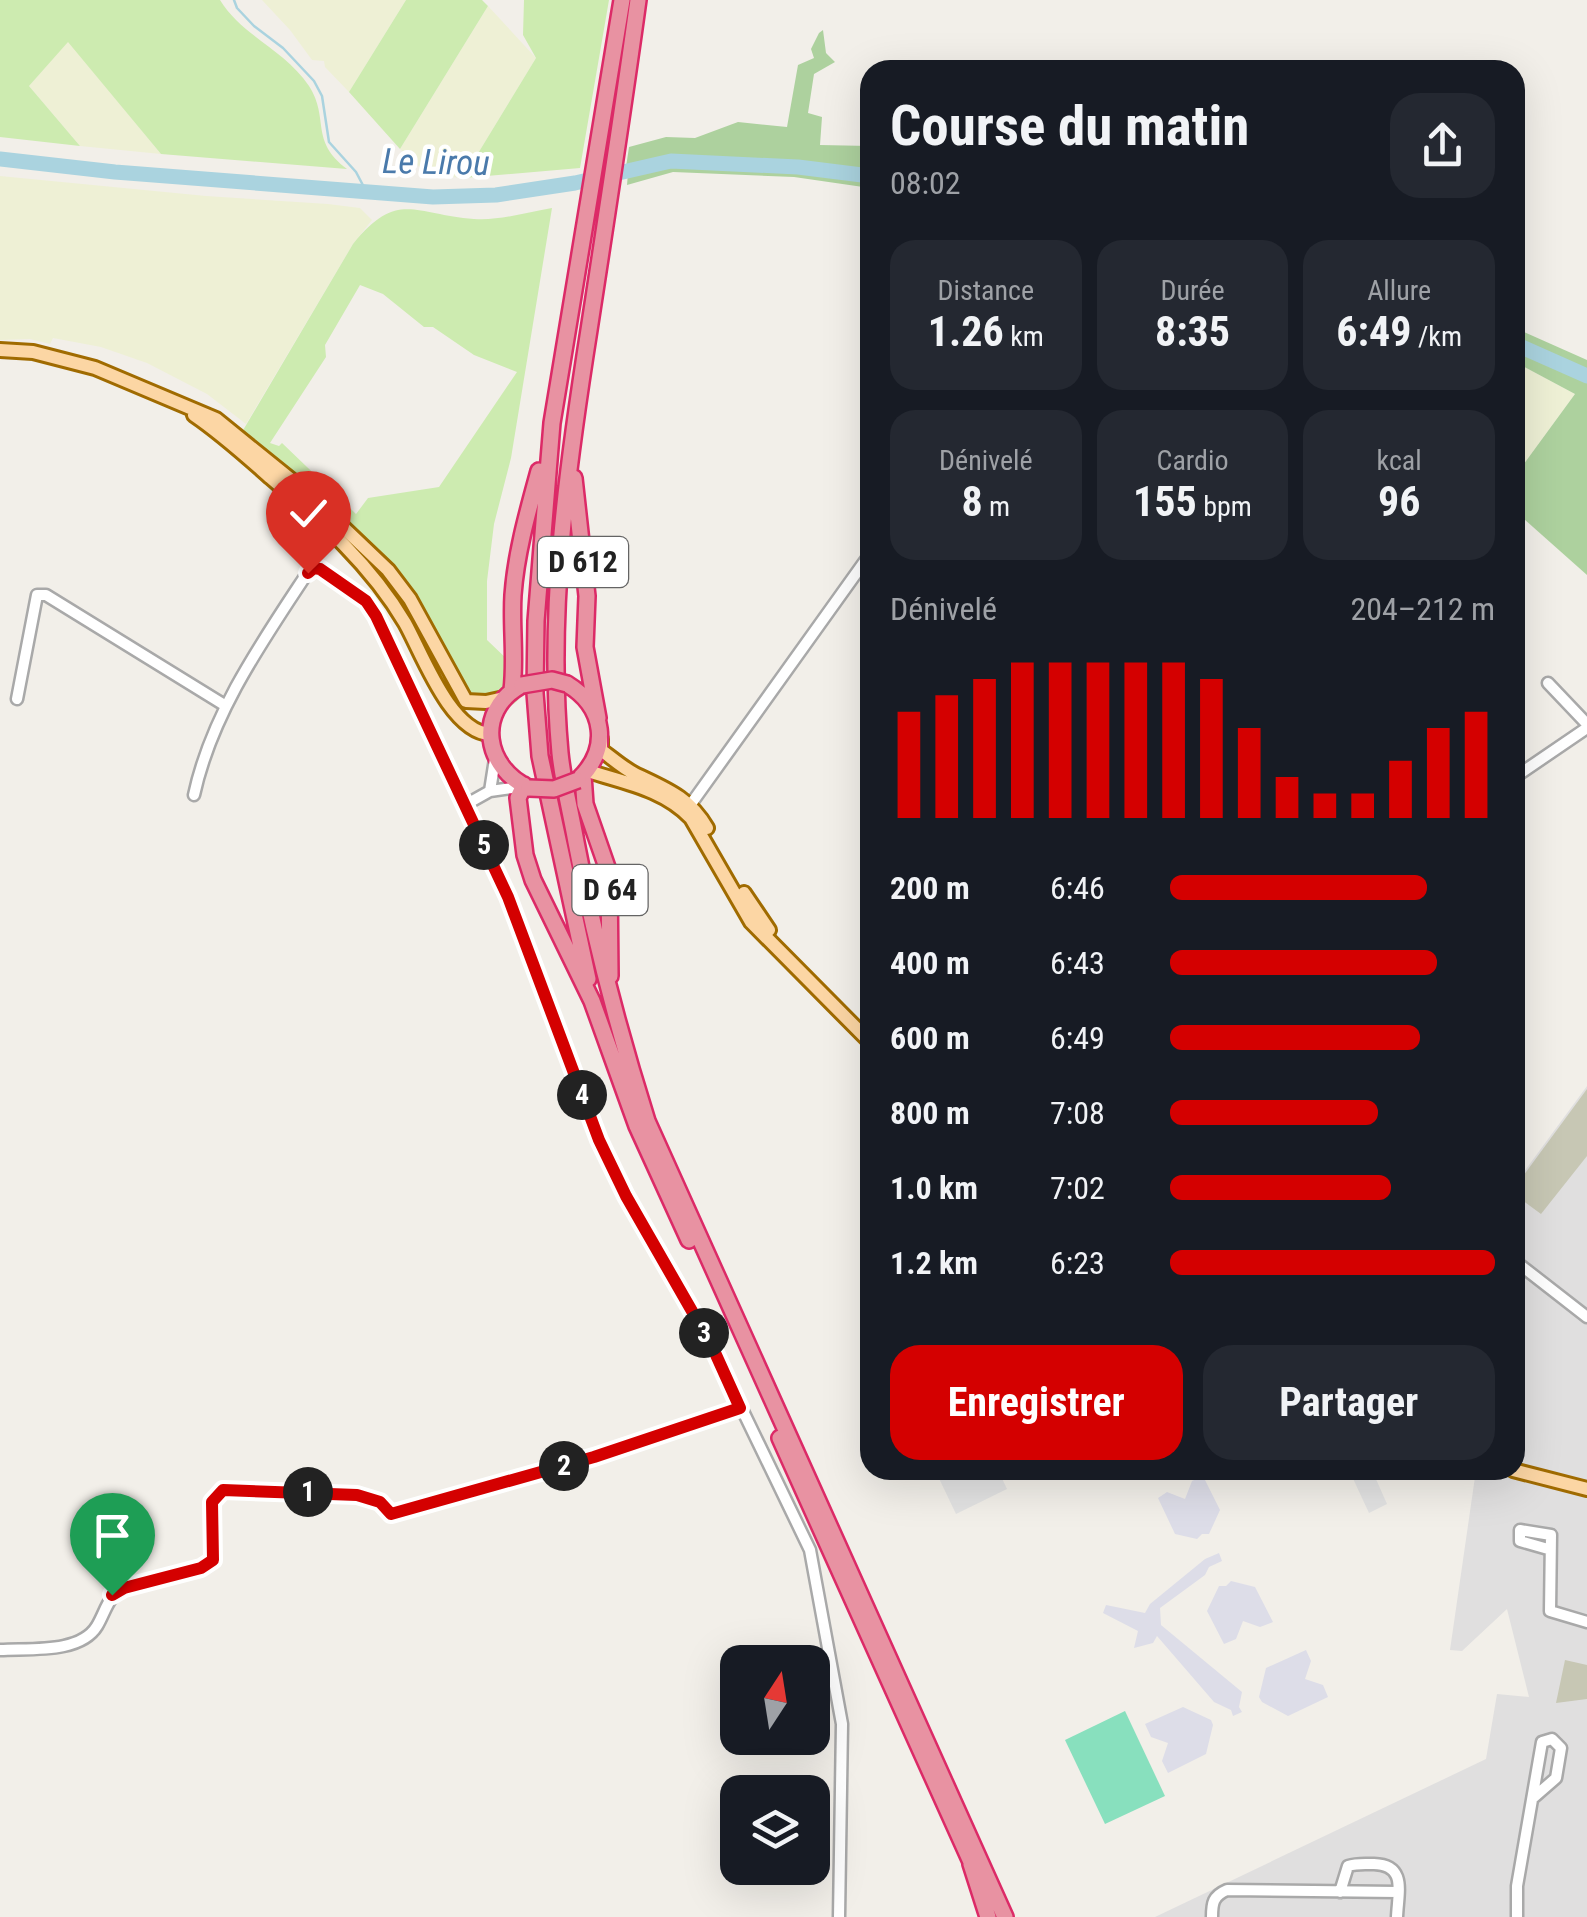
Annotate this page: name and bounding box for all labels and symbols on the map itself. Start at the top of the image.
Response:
water label: Le Lirou [382,141,490,184]
pin [266,471,351,574]
road number: D 612 [538,537,628,587]
pin: 5 [459,820,509,870]
road number: D 64 [572,865,648,915]
pin: 4 [557,1070,607,1120]
pin: 3 [679,1308,729,1358]
pin: 2 [539,1441,589,1491]
pin: 1 [283,1467,333,1517]
pin [70,1493,155,1596]
north arrow [720,1645,830,1755]

